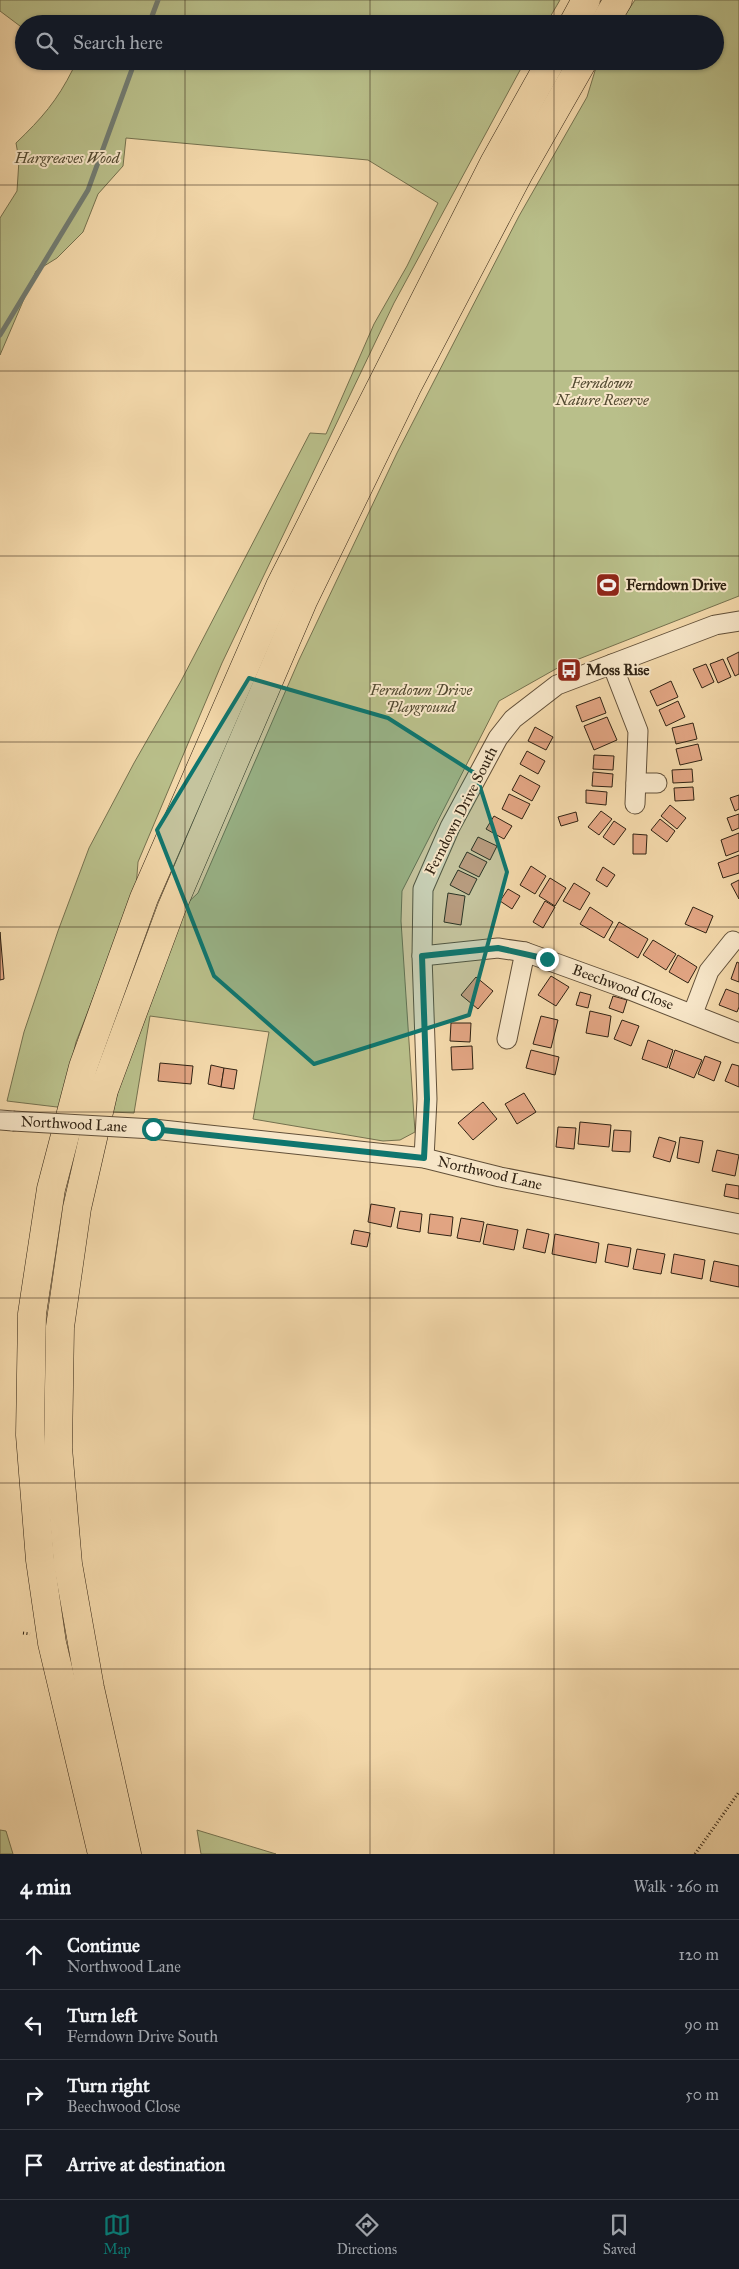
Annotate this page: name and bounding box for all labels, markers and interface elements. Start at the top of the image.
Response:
search box [15,15,724,70]
icon: search [33,29,61,57]
text: Search here [73,31,163,54]
park label: Hargreaves Wood [13,149,121,167]
park label: Ferndown Nature Reserve [554,374,649,409]
sports icon: Ferndown Drive [595,572,621,598]
place label: Ferndown Drive [626,576,727,594]
bus stop icon: Moss Rise [556,657,582,683]
place label: Moss Rise [586,661,650,679]
park label: Ferndown Drive Playground [369,681,472,716]
street label: Ferndown Drive South [421,743,501,878]
route end [536,948,559,971]
street label: Beechwood Close [570,960,676,1014]
street label: Northwood Lane [20,1112,128,1136]
route start [142,1118,165,1141]
street label: Northwood Lane [436,1152,544,1194]
text: 4 min [20,1874,71,1900]
text: Walk · 260 m [633,1877,719,1896]
text: Continue [67,1934,140,1957]
icon: ahead [20,1941,48,1969]
text: 120 m [679,1945,719,1964]
text: Northwood Lane [67,1957,181,1976]
text: Turn left [67,2004,137,2027]
icon: left [20,2011,48,2039]
text: 90 m [684,2015,719,2034]
text: Ferndown Drive South [67,2027,218,2046]
text: Turn right [67,2074,150,2097]
icon: right [20,2081,48,2109]
text: 50 m [685,2085,719,2104]
text: Beechwood Close [67,2097,180,2116]
icon: arrive [20,2151,48,2179]
text: Arrive at destination [67,2153,225,2176]
tab: Map [103,2211,131,2258]
tab: Directions [337,2211,397,2258]
tab: Saved [603,2211,636,2258]

